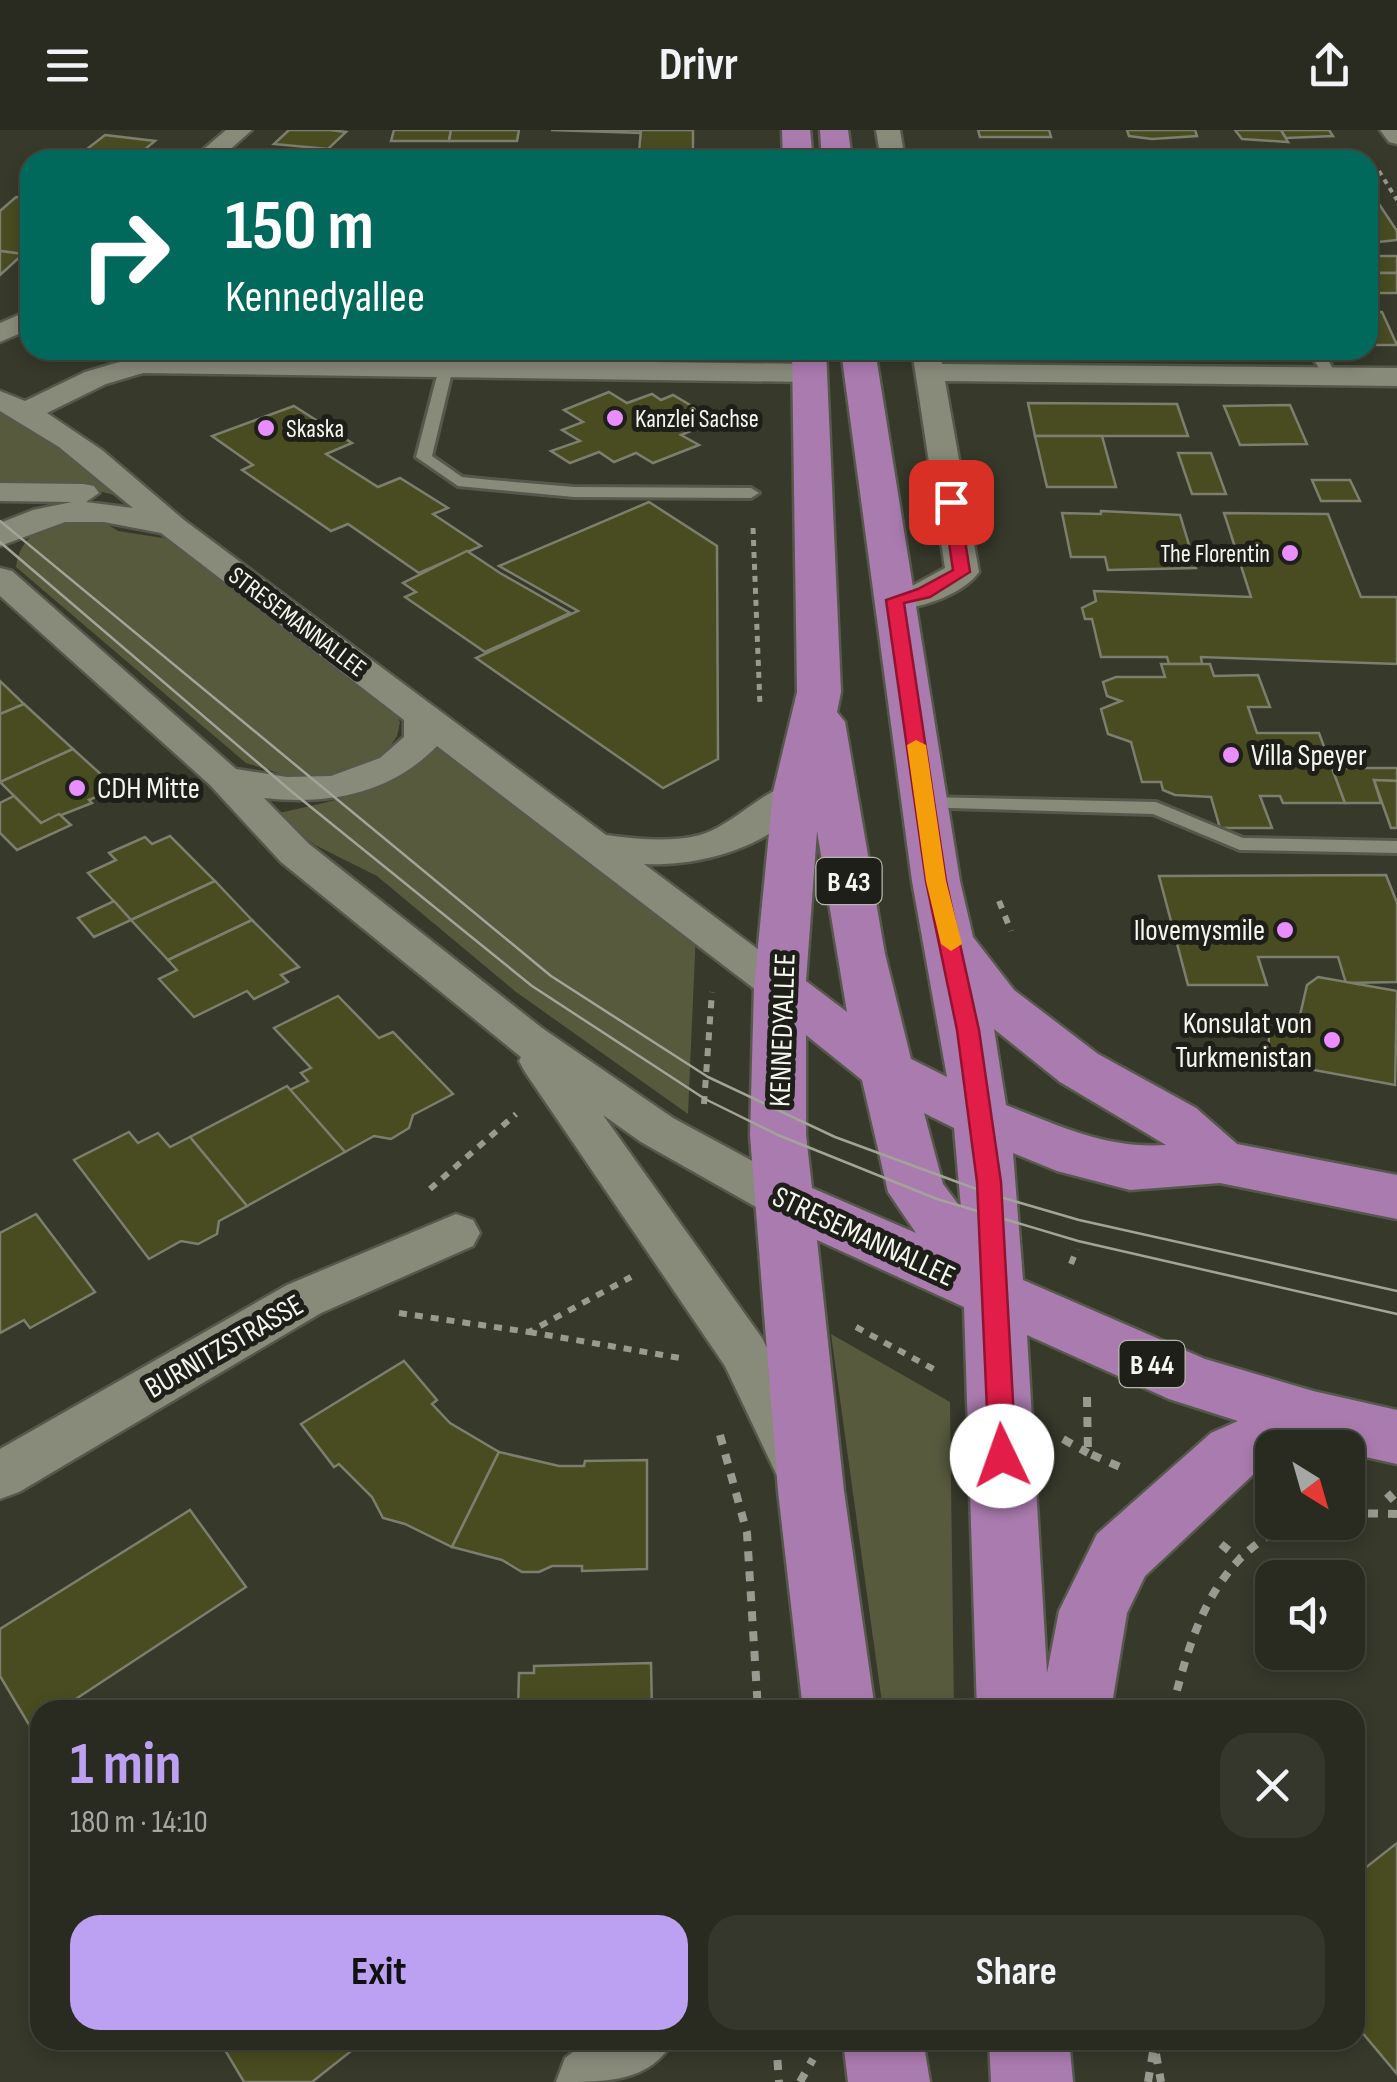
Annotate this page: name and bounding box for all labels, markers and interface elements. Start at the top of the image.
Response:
icon: menu [40,38,95,93]
text: Drivr [659,38,738,93]
icon: share [1302,38,1357,93]
text: 150 m [225,185,374,269]
icon: right [60,190,190,320]
text: Kennedyallee [225,270,425,325]
place label: Kanzlei Sachse [635,404,759,435]
marker: Kanzlei Sachse [604,407,626,429]
place label: Skaska [286,414,344,445]
marker: Skaska [255,417,277,439]
pin [909,460,994,545]
icon: arrive [924,475,979,530]
place label: The Florentin [1160,539,1270,570]
marker: The Florentin [1279,542,1301,564]
street label: STRESEMANNALLEE [222,560,372,684]
place label: Villa Speyer [1251,738,1367,774]
marker: Villa Speyer [1220,744,1242,766]
place label: CDH Mitte [97,771,200,807]
marker: CDH Mitte [66,777,88,799]
road number: B 43 [816,858,882,904]
place label: Ilovemysmile [1134,913,1265,949]
marker: Ilovemysmile [1274,919,1296,941]
street label: KENNEDYALLEE [762,952,804,1108]
place label: Konsulat von Turkmenistan [1175,1006,1312,1076]
marker: Konsulat von Turkmenistan [1321,1029,1343,1051]
street label: STRESEMANNALLEE [767,1179,961,1295]
street label: BURNITZSTRASSE [139,1287,310,1407]
road number: B 44 [1120,1341,1184,1387]
position arrow [950,1404,1054,1508]
north arrow [1255,1430,1365,1540]
map controls [1255,1430,1365,1670]
button: sound [1255,1560,1365,1670]
text: 1 min [70,1729,182,1801]
button: close [1220,1733,1325,1838]
text: 180 m · 14:10 [70,1803,208,1842]
button: Exit [70,1915,688,2030]
button: Share [708,1915,1325,2030]

